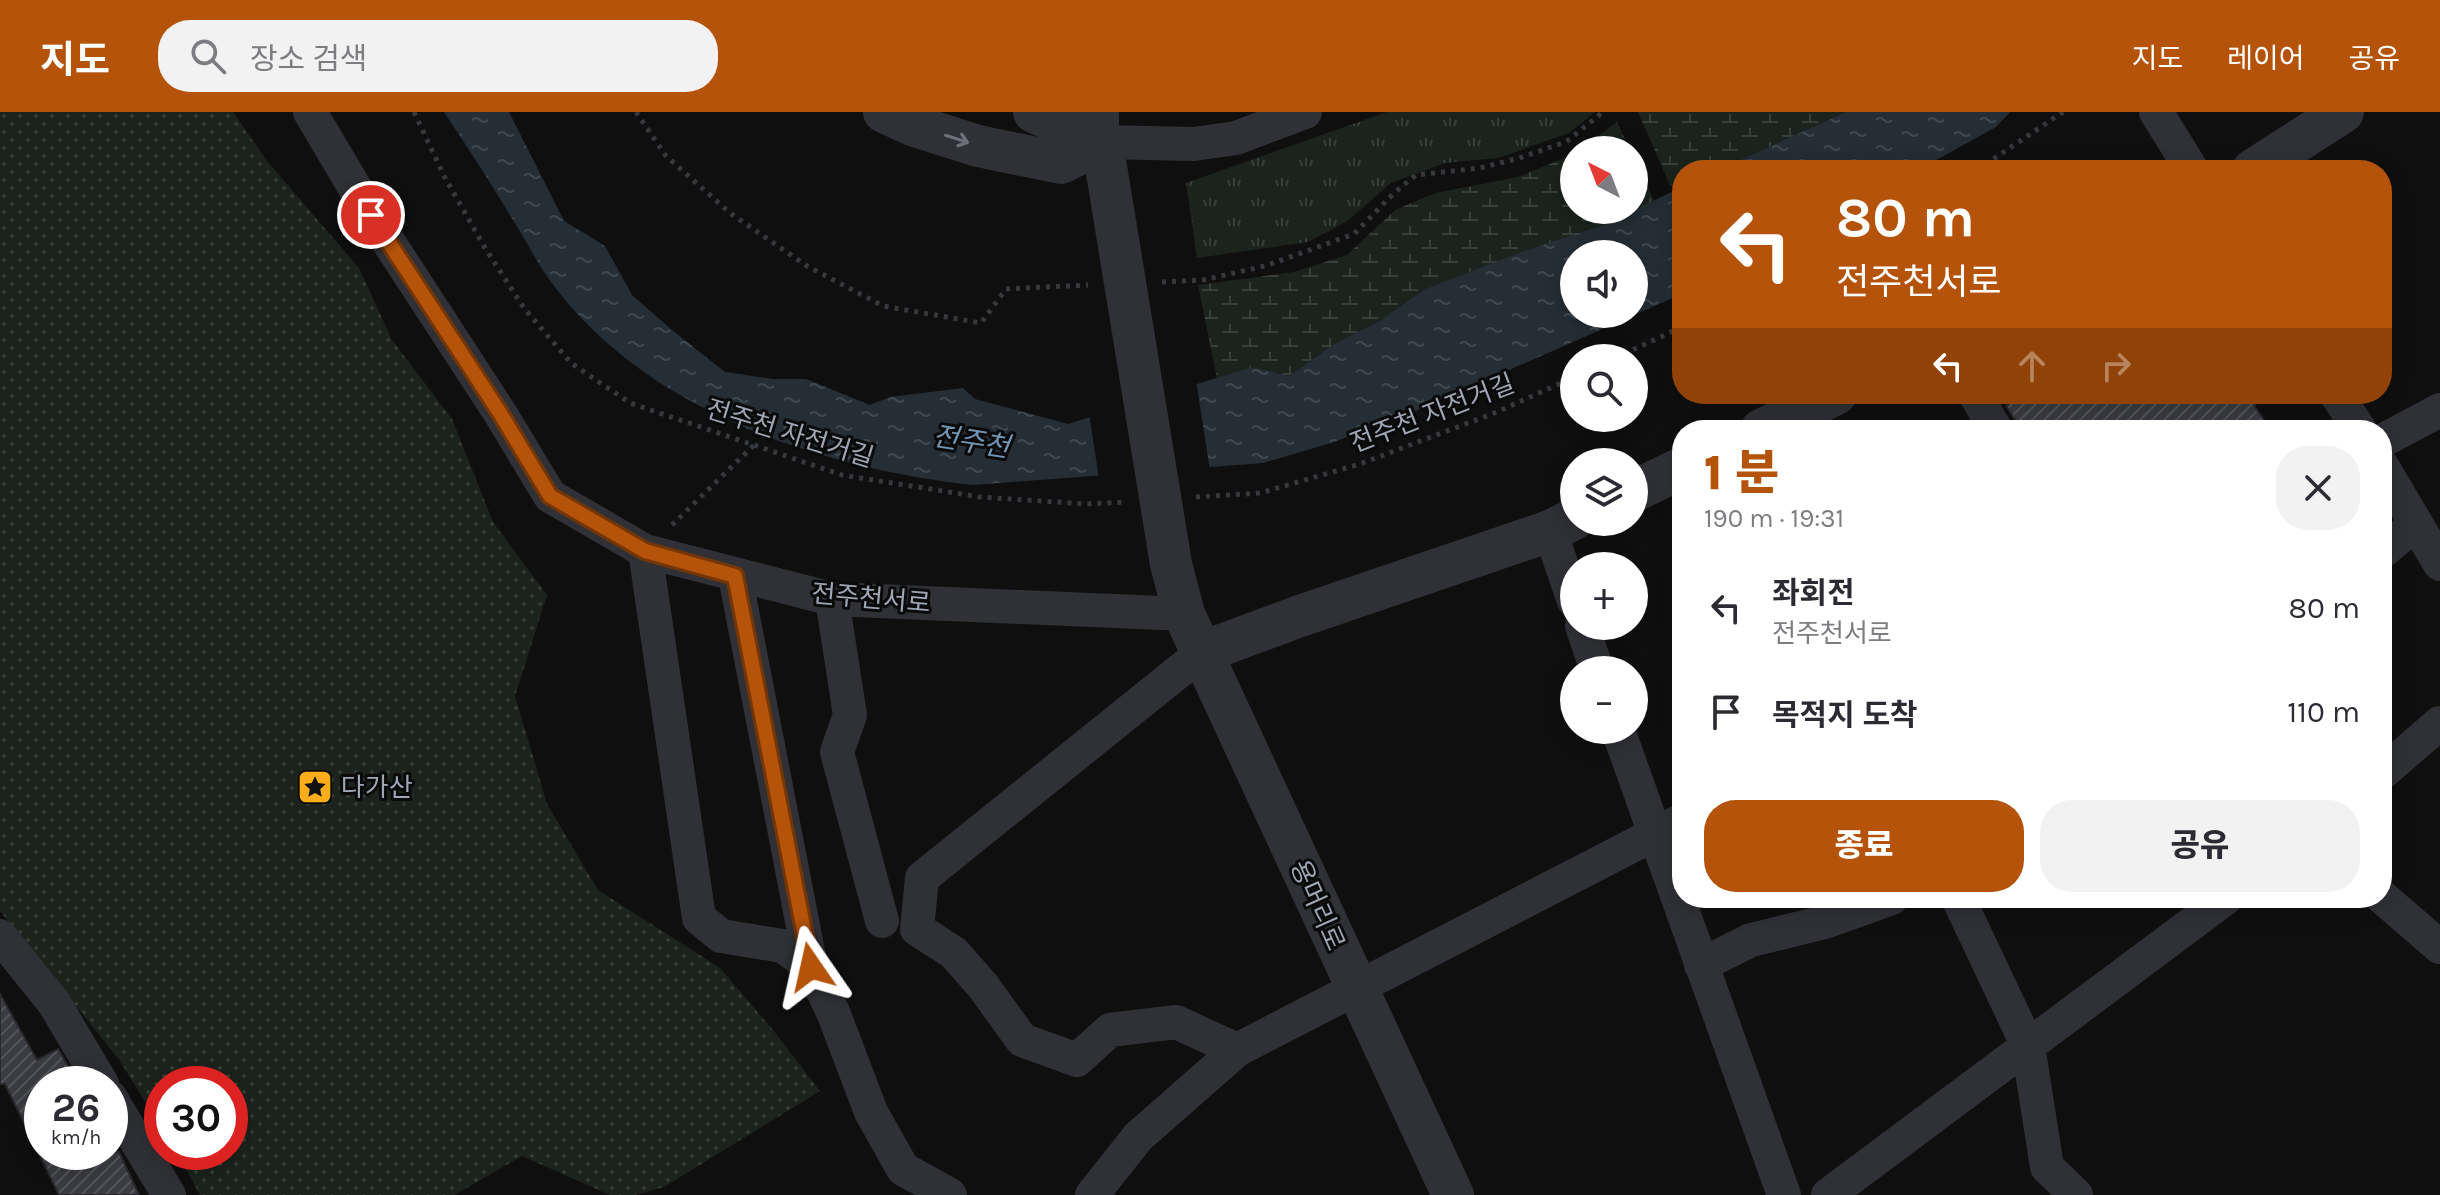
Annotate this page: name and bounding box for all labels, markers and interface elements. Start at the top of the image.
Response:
search box [158,20,718,92]
icon: search [186,34,230,78]
text: 지도 [40,38,110,83]
text: 장소 검색 [250,41,367,77]
text: 지도 [2132,42,2183,75]
text: 레이어 [2227,42,2304,75]
text: 공유 [2348,42,2400,75]
one-way arrow [944,133,969,148]
north arrow [1560,136,1648,224]
map controls [1560,136,1648,744]
pin [337,181,405,249]
text: 80 m [1836,185,1975,250]
icon: left [1704,192,1808,296]
icon: arrive [349,193,393,237]
button: sound [1560,240,1648,328]
text: 전주천서로 [1836,261,2002,303]
button: search [1560,344,1648,432]
icon: left [1926,344,1970,388]
icon: ahead [2010,344,2054,388]
icon: right [2094,344,2138,388]
street label: 전주천 자전거길 [1346,368,1519,459]
street label: 전주천 자전거길 [702,393,877,474]
water label: 전주천 [930,419,1015,464]
text: 1 분 [1704,445,1780,501]
button: close [2276,446,2360,530]
button: layers [1560,448,1648,536]
text: 190 m · 19:31 [1704,503,1844,534]
button: + [1560,552,1648,640]
text: 좌회전 [1772,575,1855,611]
street label: 전주천서로 [810,578,932,619]
icon: left [1704,586,1748,630]
text: 80 m [2289,590,2360,626]
text: 전주천서로 [1772,618,1892,649]
button: − [1560,656,1648,744]
icon: arrive [1704,690,1748,734]
text: 110 m [2287,694,2360,730]
text: 목적지 도착 [1772,697,1918,733]
place icon: 다가산 [296,768,334,806]
place label: 다가산 [341,772,413,803]
button: 종료 [1704,800,2024,892]
button: 공유 [2040,800,2360,892]
street label: 용머리로 [1284,855,1351,955]
position arrow [769,925,853,1009]
speed limit sign: 30 [144,1066,248,1170]
text: 26 [52,1084,100,1131]
text: km/h [51,1126,101,1149]

